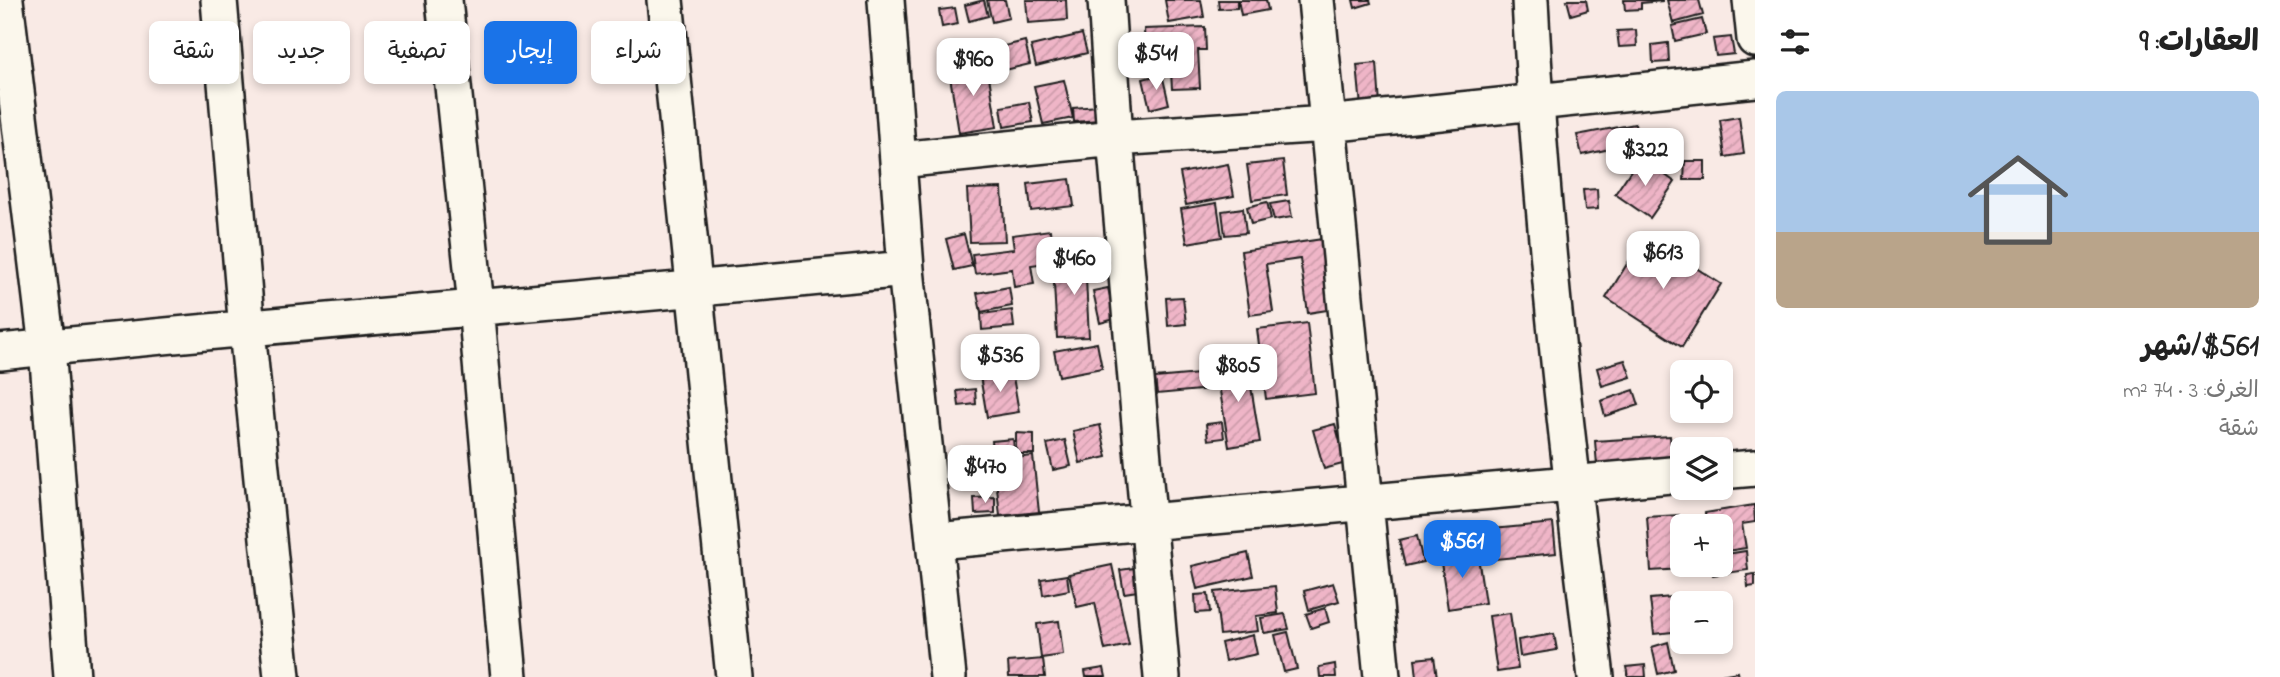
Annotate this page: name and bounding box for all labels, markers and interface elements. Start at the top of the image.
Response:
chip: شقة [149,21,239,84]
chip: جديد [253,21,350,84]
chip: تصفية [364,21,470,84]
chip: إيجار [484,21,577,84]
chip: شراء [591,21,686,84]
text: العقارات: 9 [2139,21,2259,65]
icon: filters [1776,23,1814,61]
pin: $541 [1115,32,1197,92]
pin: $960 [932,38,1014,98]
text: $541 [1134,38,1178,71]
text: $960 [953,44,993,77]
pin: $322 [1604,128,1686,188]
text: $322 [1622,134,1668,167]
icon: home [1955,137,2081,263]
pin: $613 [1622,232,1704,291]
text: $613 [1643,237,1683,270]
pin: $460 [1033,238,1115,297]
text: $460 [1052,243,1096,276]
text: $561/شهر [2142,326,2259,370]
pin: $536 [959,334,1041,394]
text: $536 [977,340,1023,373]
pin: $805 [1197,344,1279,404]
text: $805 [1215,350,1261,383]
map controls [1670,360,1733,654]
button: locate [1670,360,1733,423]
text: الغرف: 3 · 74 m² [2123,375,2259,408]
text: شقة [2219,413,2259,446]
button: layers [1670,437,1733,500]
pin: $470 [944,446,1026,505]
text: $470 [964,451,1006,484]
button: + [1670,514,1733,577]
pin: $561 [1421,520,1503,580]
text: $561 [1440,526,1484,559]
button: − [1670,591,1733,654]

